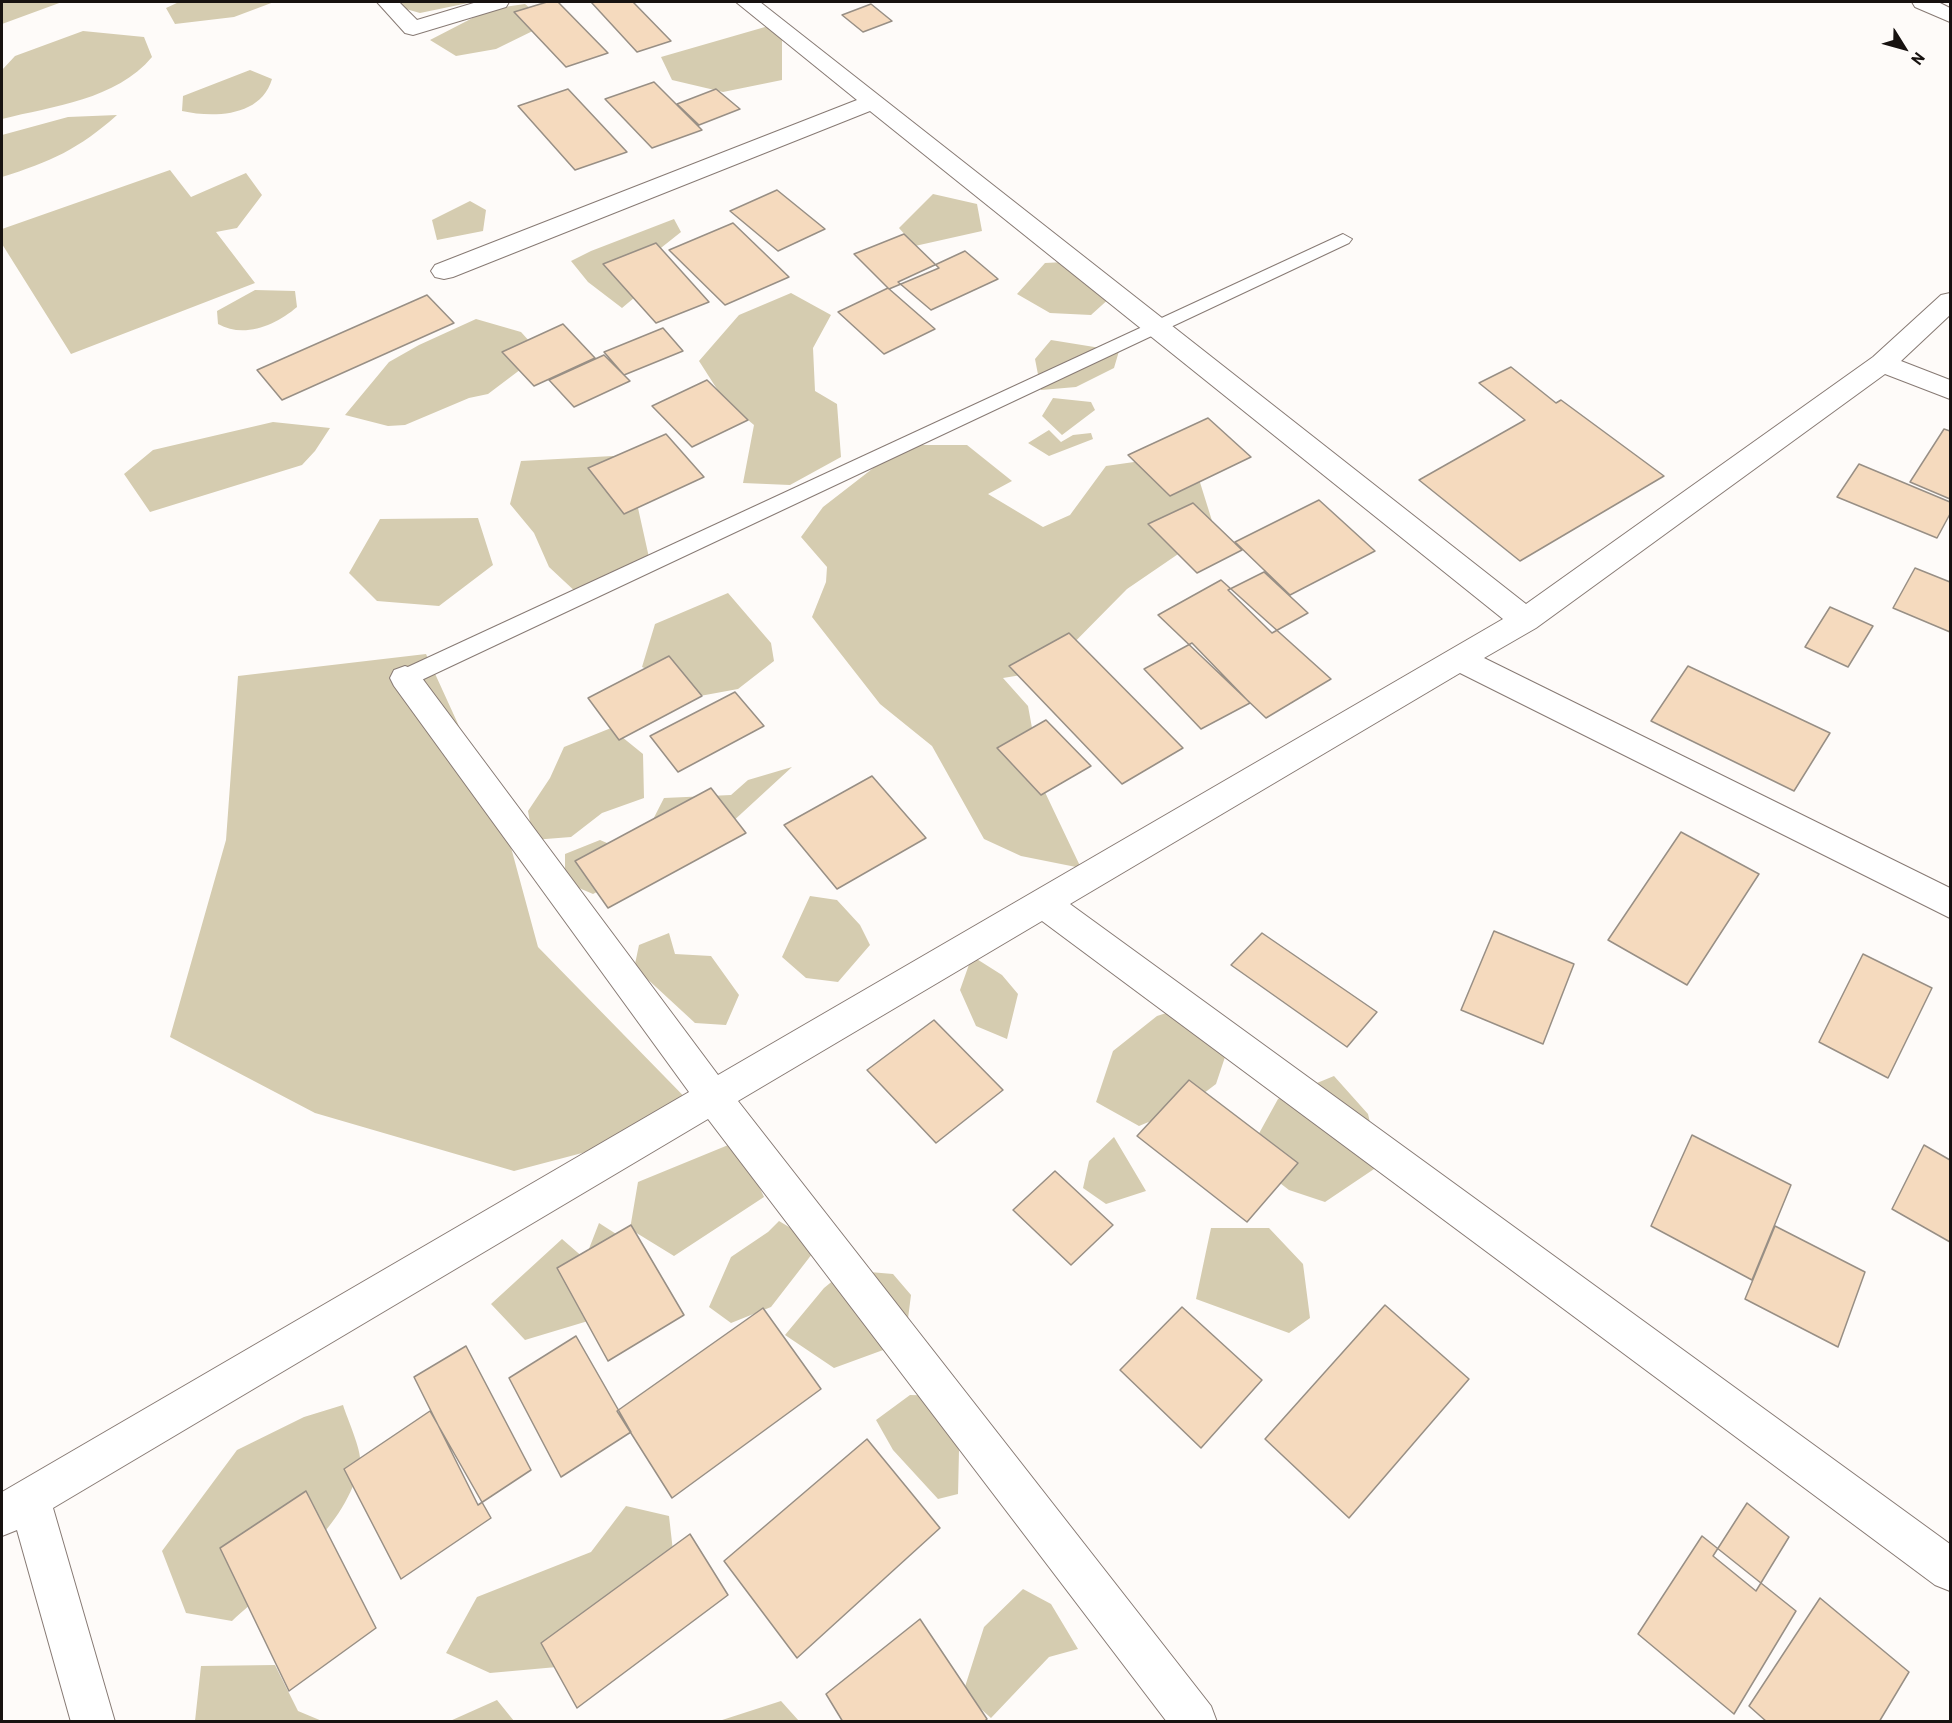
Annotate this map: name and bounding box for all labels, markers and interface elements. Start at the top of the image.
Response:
north arrow [1874,18,1934,78]
text: N [1908,49,1930,69]

